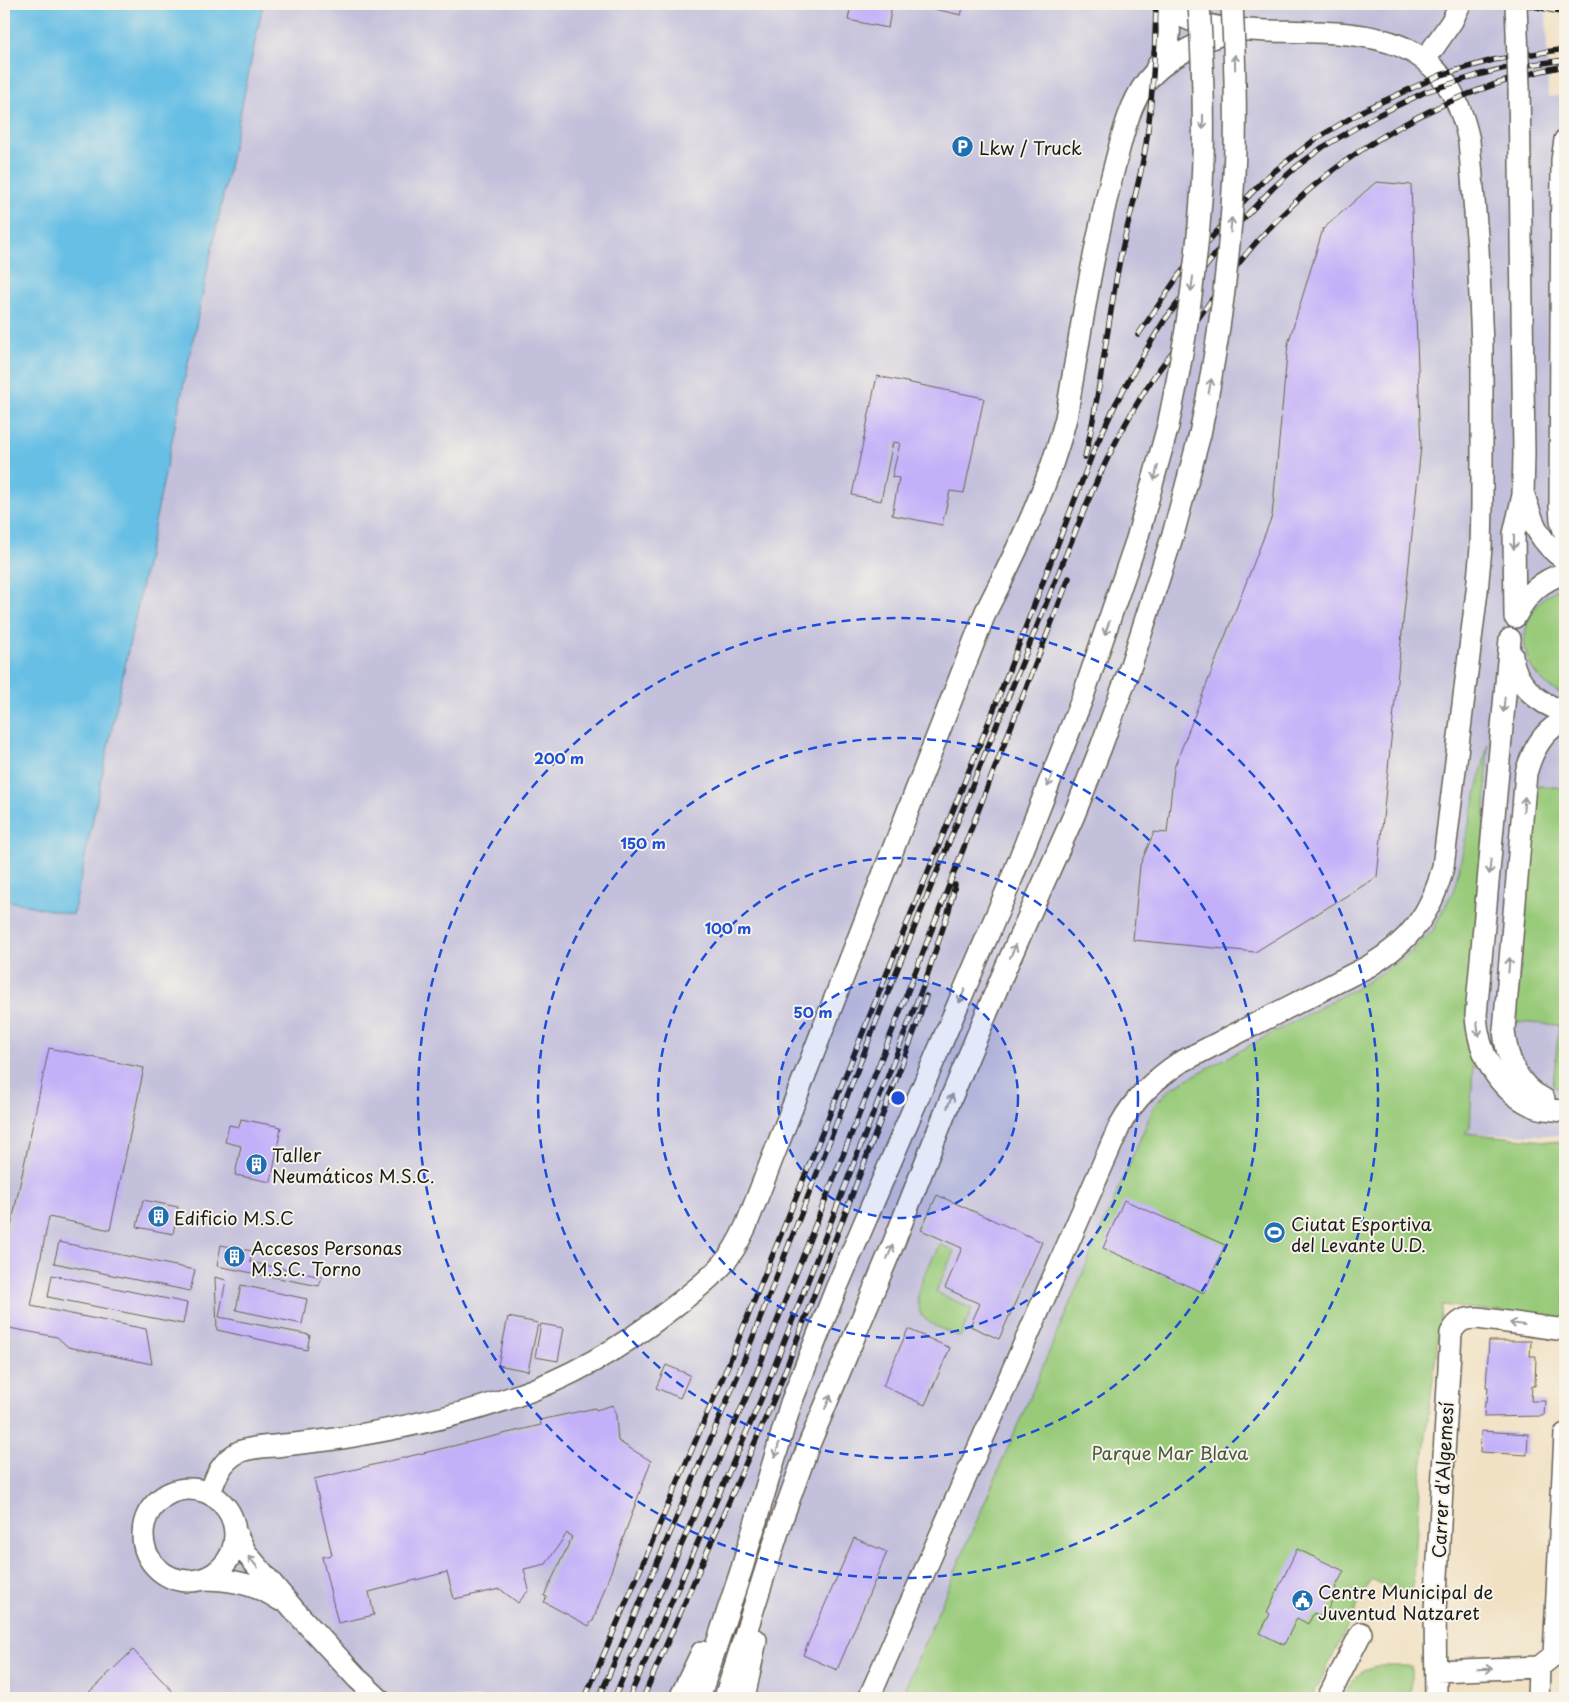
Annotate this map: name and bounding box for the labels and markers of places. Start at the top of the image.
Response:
place label: Lkw / Truck [979,134,1082,161]
parking icon: Lkw / Truck [951,135,975,159]
centre of rings [889,1089,907,1107]
place label: Taller Neumáticos M.S.C. [272,1141,435,1189]
building icon: Taller Neumáticos M.S.C. [244,1152,268,1176]
place label: Edificio M.S.C [174,1204,294,1231]
building icon: Edificio M.S.C [146,1205,170,1229]
place label: Ciutat Esportiva del Levante U.D. [1291,1210,1432,1258]
sports icon: Ciutat Esportiva del Levante U.D. [1263,1221,1287,1245]
place label: Accesos Personas M.S.C. Torno [251,1234,402,1282]
building icon: Accesos Personas M.S.C. Torno [223,1245,247,1269]
place label: Centre Municipal de Juventud Natzaret [1318,1578,1494,1626]
public building icon: Centre Municipal de Juventud Natzaret [1290,1589,1314,1613]

